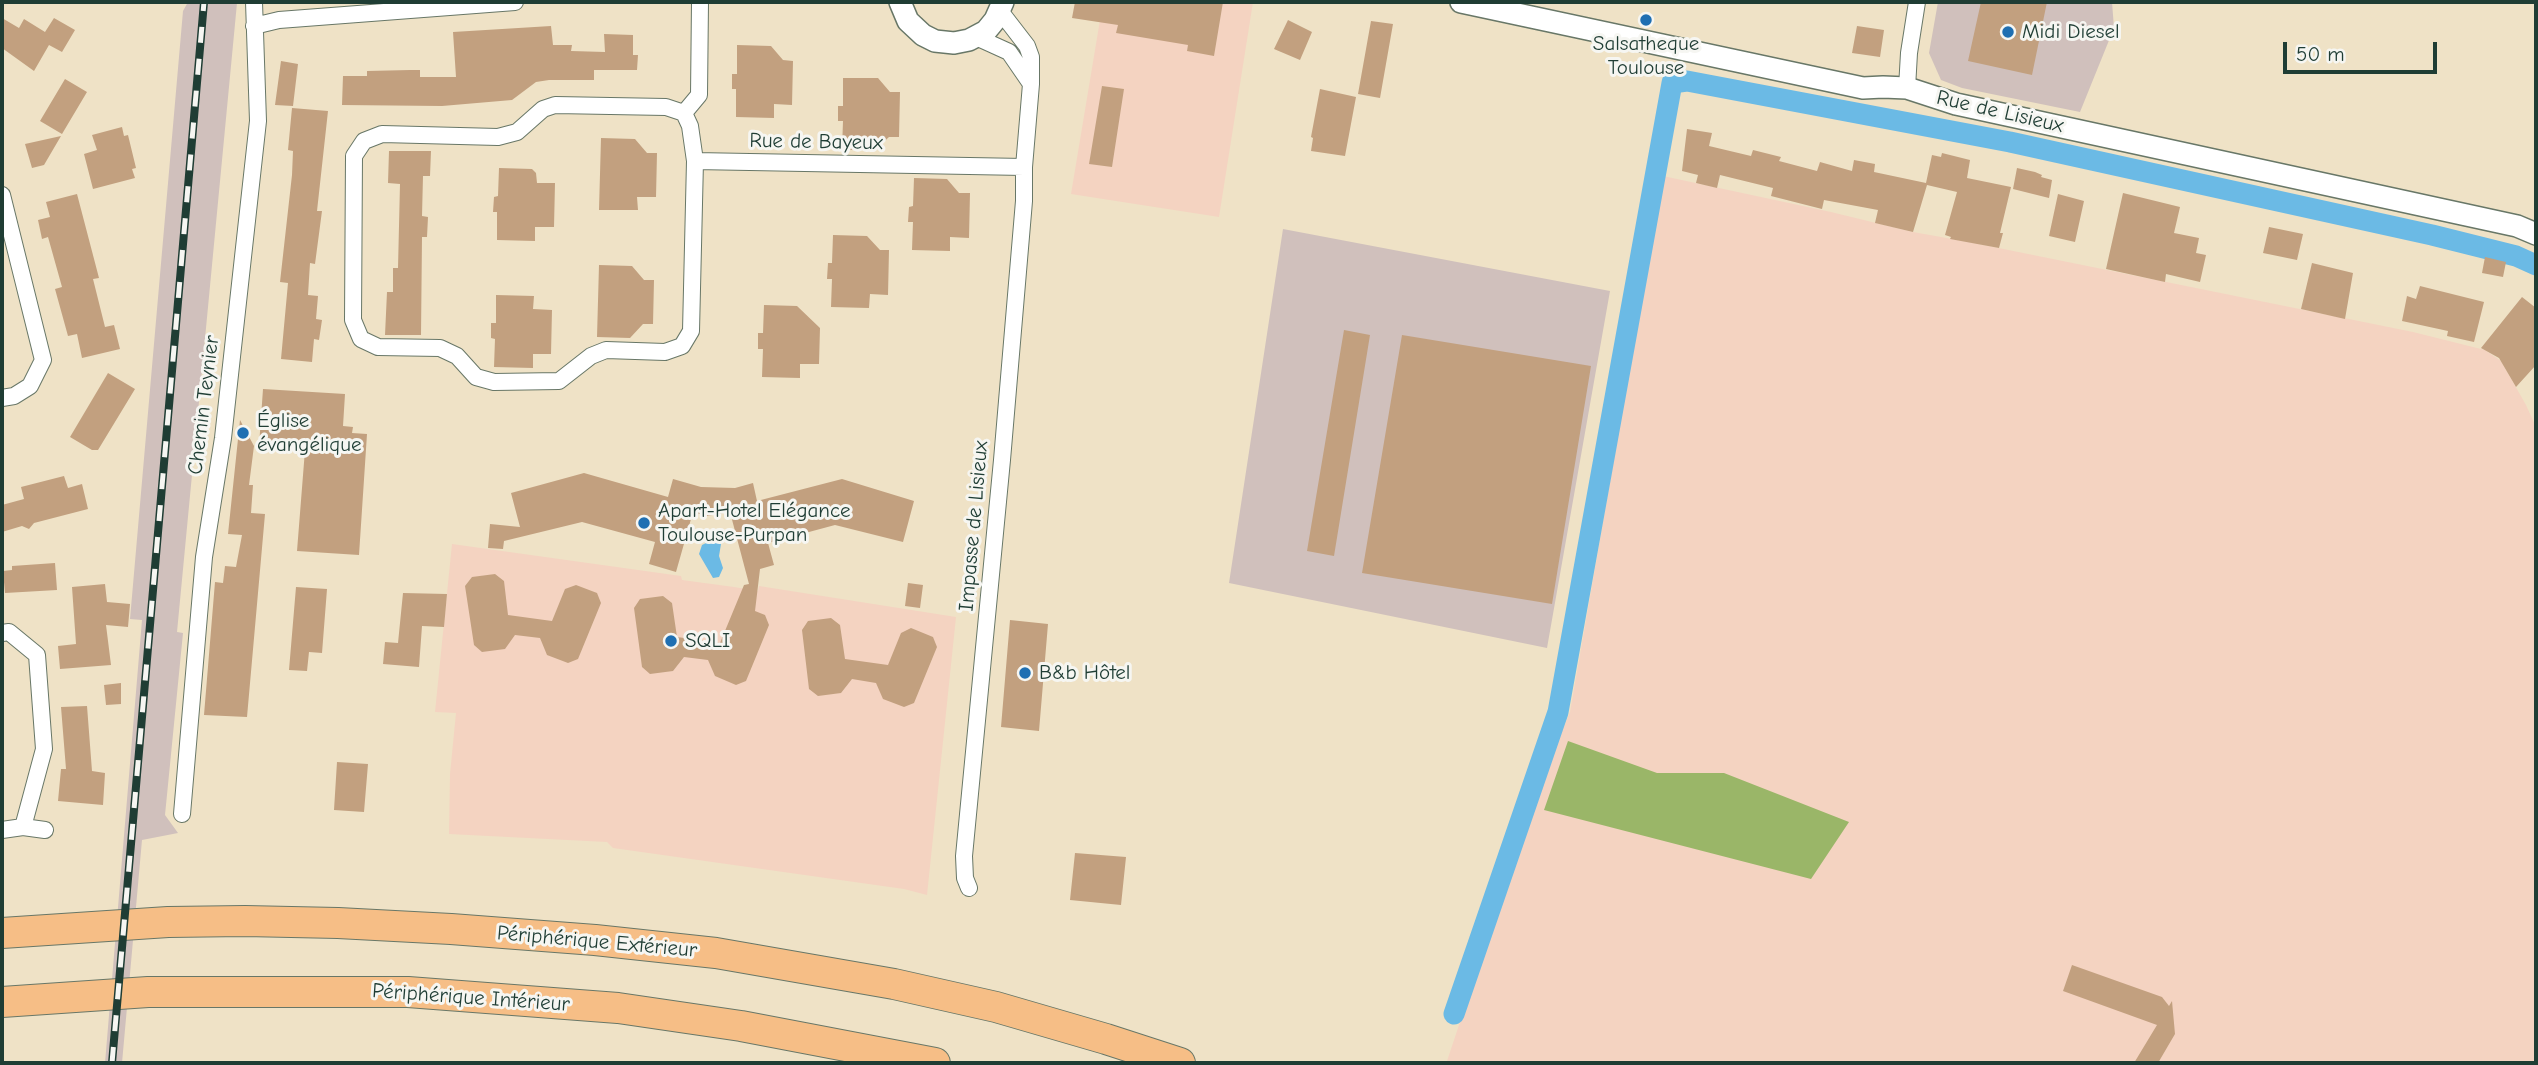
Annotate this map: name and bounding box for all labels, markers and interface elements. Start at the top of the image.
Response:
marker: Salsatheque Toulouse [1638,12,1654,28]
place label: Midi Diesel [2022,19,2120,45]
marker: Midi Diesel [2000,24,2016,40]
scale bar [2286,28,2440,72]
place label: Salsatheque Toulouse [1593,31,1699,81]
text: 50 m [2296,42,2345,66]
street label: Rue de Lisieux [1934,85,2066,139]
street label: Rue de Bayeux [749,128,883,156]
street label: Chemin Teynier [183,334,225,476]
place label: Église évangélique [257,408,361,458]
marker: Église évangélique [235,425,251,441]
street label: Impasse de Lisieux [954,440,994,612]
place label: Apart-Hotel Elégance Toulouse-Purpan [658,498,851,548]
marker: Apart-Hotel Elégance Toulouse-Purpan [636,515,652,531]
place label: SQLI [685,628,730,654]
marker: SQLI [663,633,679,649]
place label: B&b Hôtel [1039,660,1130,686]
marker: B&b Hôtel [1017,665,1033,681]
street label: Périphérique Extérieur [496,921,698,963]
street label: Périphérique Intérieur [371,979,571,1017]

